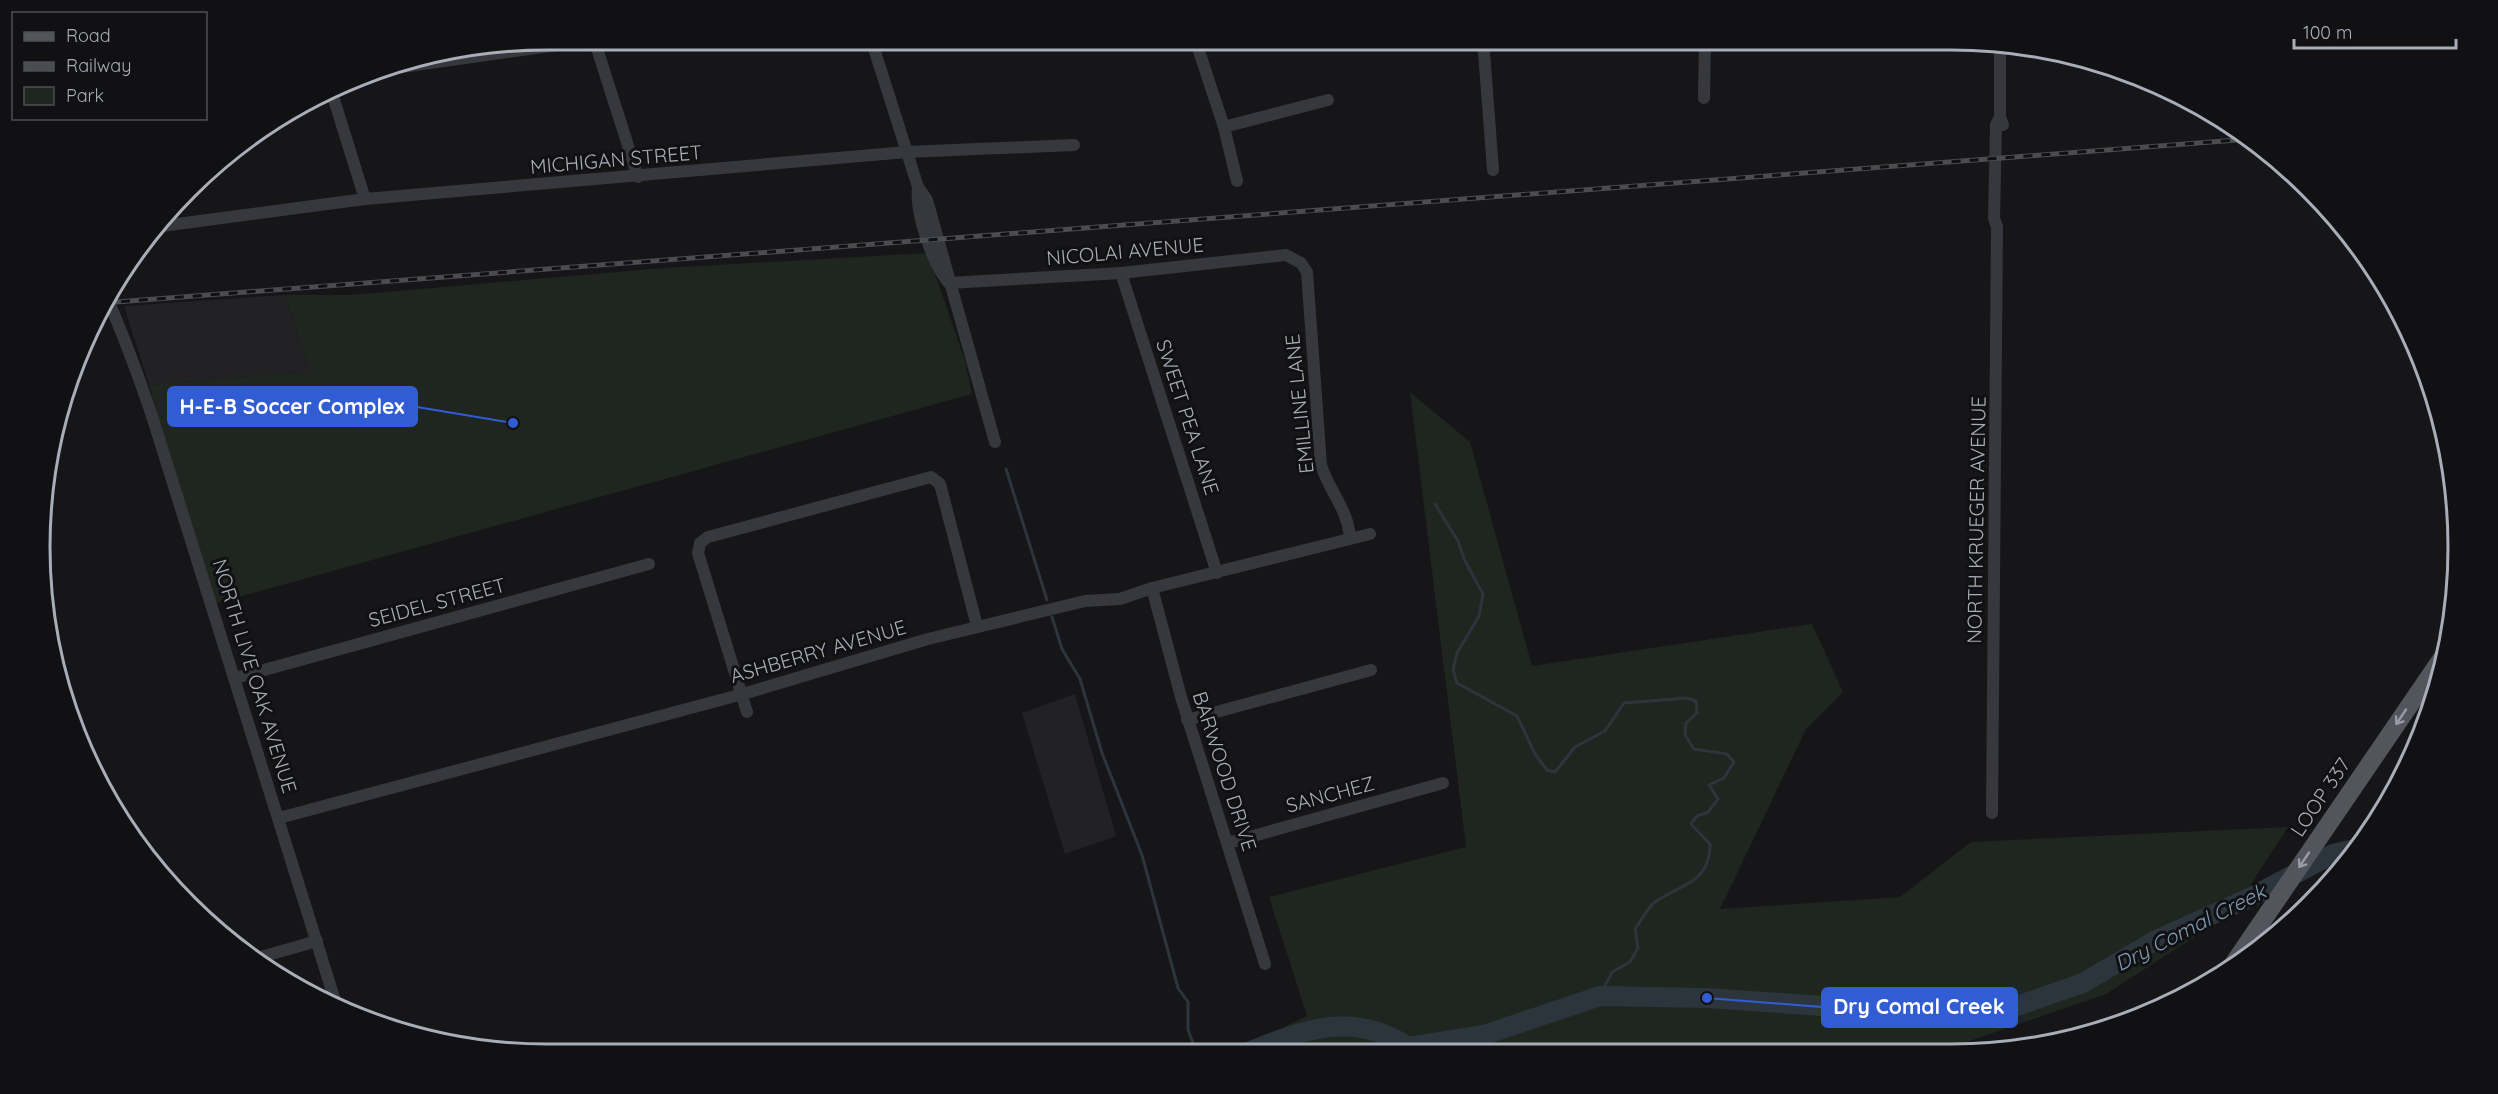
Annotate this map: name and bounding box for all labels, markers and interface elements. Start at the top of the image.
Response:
legend [12,12,207,120]
scale bar [2294,12,2456,50]
text: 100 m [2303,21,2352,44]
text: Road [66,24,111,47]
text: Railway [66,54,132,77]
text: Park [66,84,104,107]
street label: MICHIGAN STREET [529,139,703,179]
street label: NICOLAI AVENUE [1045,232,1205,270]
street label: EMILLINE LANE [1279,333,1319,475]
street label: SWEET PEA LANE [1151,336,1225,498]
callout: H-E-B Soccer Complex [168,387,417,426]
text: H-E-B Soccer Complex [179,393,405,419]
street label: NORTH KRUEGER AVENUE [1961,396,1991,644]
street label: NORTH LIVE OAK AVENUE [207,556,303,796]
street label: SEIDEL STREET [366,572,508,632]
street label: ASHBERRY AVENUE [727,614,909,688]
street label: BARWOOD DRIVE [1187,688,1263,854]
one-way arrow [2395,709,2407,725]
street label: LOOP 337 [2285,753,2355,841]
street label: SANCHEZ [1283,770,1377,818]
one-way arrow [2298,851,2310,868]
water label: Dry Comal Creek [2110,877,2271,976]
callout: Dry Comal Creek [1822,988,2017,1027]
text: Dry Comal Creek [1833,993,2005,1019]

